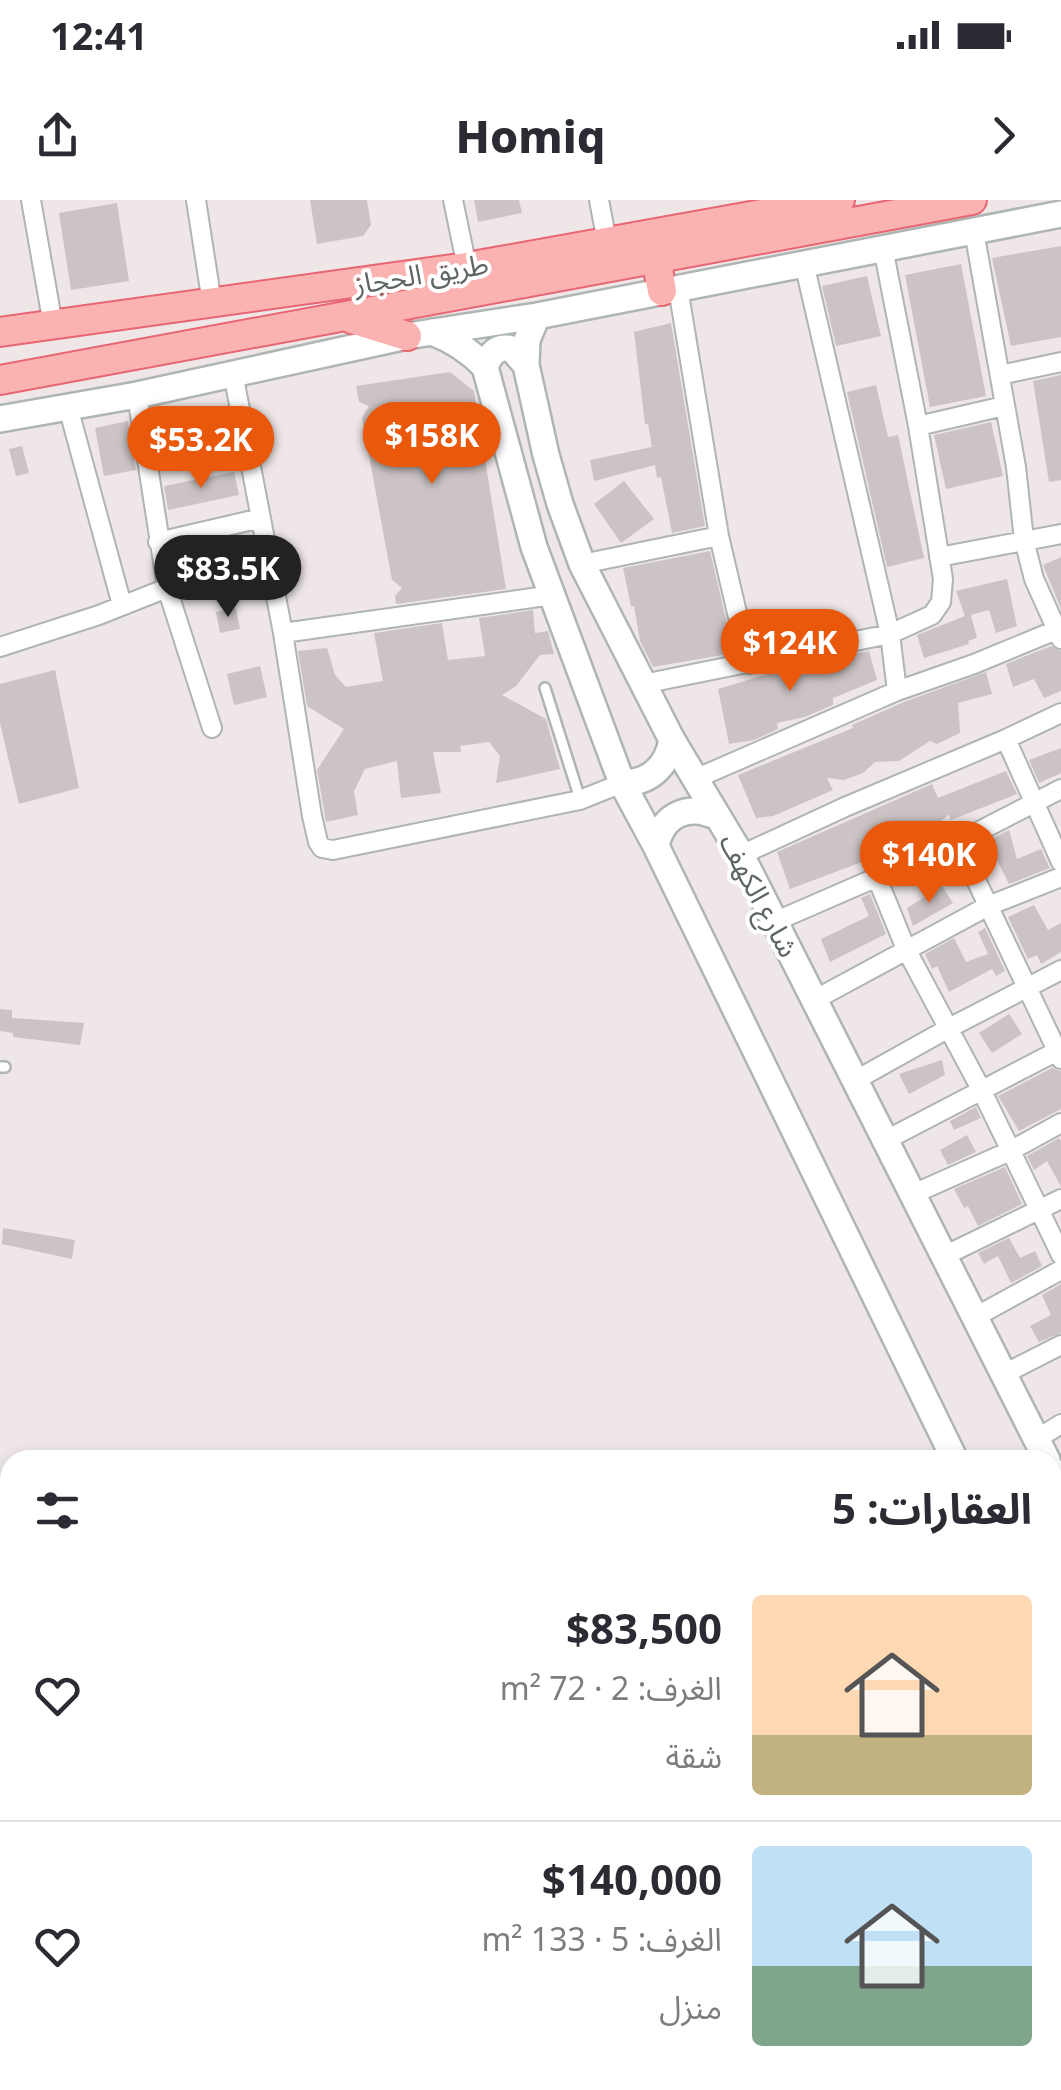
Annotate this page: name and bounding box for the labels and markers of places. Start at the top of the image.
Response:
pin: $158K [362,402,502,487]
pin: $53.2K [120,406,282,491]
pin: $83.5K [147,535,309,620]
pin: $124K [720,609,860,694]
pin: $140K [859,821,999,906]

